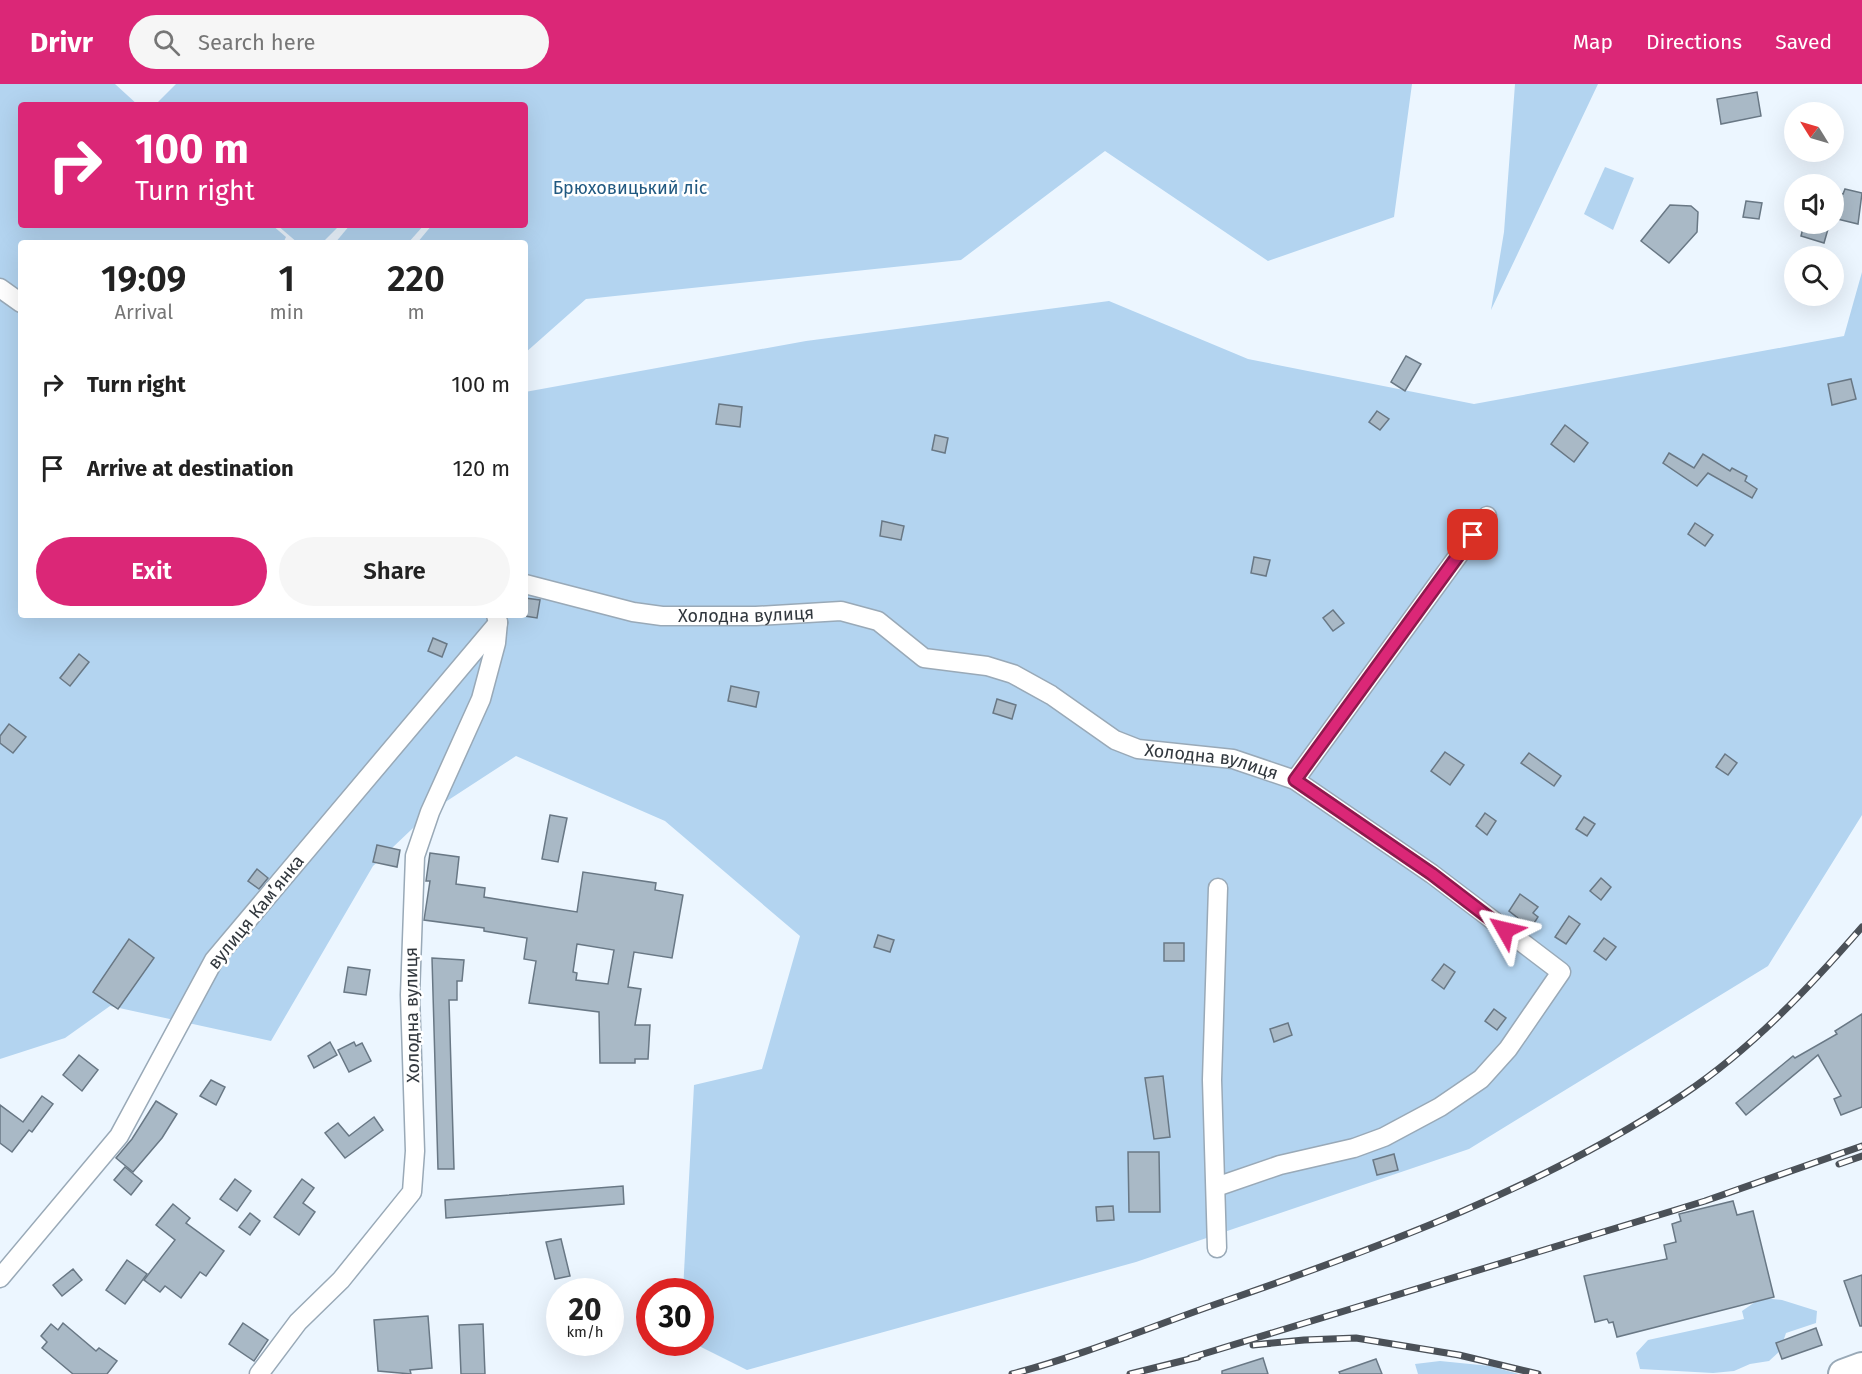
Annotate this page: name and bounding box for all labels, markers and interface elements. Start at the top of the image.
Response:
search box [129,15,549,69]
text: Drivr [30,26,93,59]
icon: search [150,26,183,59]
text: Search here [198,29,315,56]
text: Map [1573,29,1613,55]
text: Directions [1646,29,1742,55]
text: Saved [1775,29,1832,55]
north arrow [1784,102,1844,162]
map controls [1784,102,1844,306]
text: 100 m [135,124,249,174]
icon: right [36,126,114,204]
button: sound [1784,174,1844,234]
text: Turn right [135,175,255,207]
park label: Брюховицький ліс [553,177,708,199]
button: search [1784,246,1844,306]
text: 19:09 [101,257,186,301]
text: 1 [279,257,295,301]
text: 220 [387,257,445,301]
text: Arrival [114,300,173,324]
text: min [270,300,304,324]
text: m [407,300,425,324]
icon: right [36,368,69,401]
text: Turn right [87,371,186,398]
text: 100 m [451,371,510,398]
icon: arrive [36,452,69,485]
text: Arrive at destination [87,455,294,482]
text: 120 m [453,455,510,482]
pin [1447,509,1498,560]
icon: arrive [1456,518,1489,551]
button: Exit [36,537,267,606]
button: Share [279,537,510,606]
street label: Холодна вулиця [678,602,815,627]
street label: Холодна вулиця [1143,739,1281,785]
street label: вулиця Камʼянка [203,850,309,974]
position arrow [1473,898,1537,962]
street label: Холодна вулиця [400,947,424,1083]
speed limit sign: 30 [636,1278,714,1356]
text: 20 [568,1292,602,1328]
text: km/h [566,1323,604,1341]

